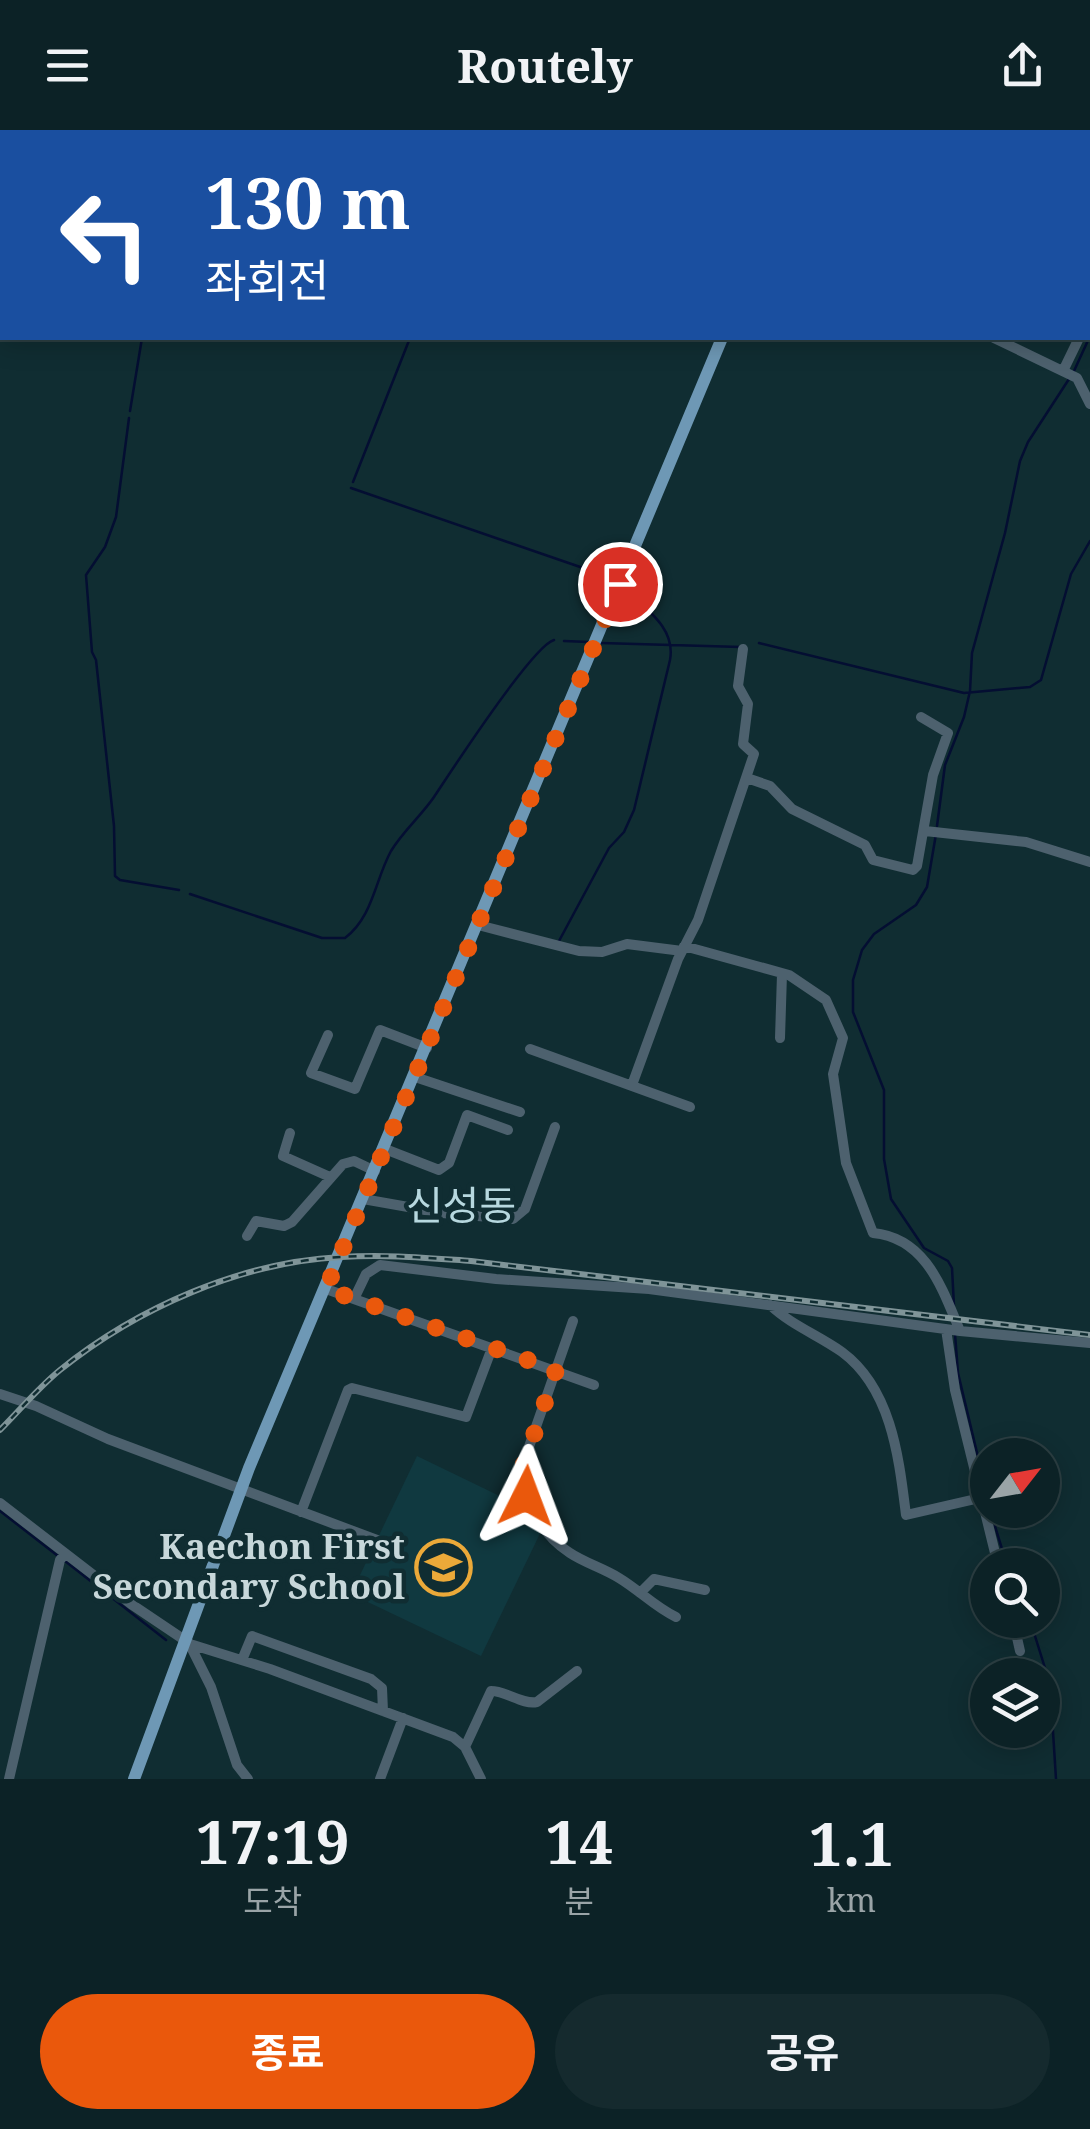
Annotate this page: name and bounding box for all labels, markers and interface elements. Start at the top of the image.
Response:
text: Routely [457,35,633,96]
icon: menu [40,38,95,93]
icon: share [995,38,1050,93]
text: 130 m [205,154,411,250]
icon: left [40,170,170,300]
text: 좌회전 [205,249,329,310]
pin [578,542,663,627]
icon: arrive [593,557,648,612]
district label: 신성동 [406,1177,516,1232]
north arrow [970,1438,1060,1528]
map controls [970,1438,1060,1748]
position arrow [474,1444,578,1548]
place label: Kaechon First Secondary School [93,1522,405,1609]
school or university icon: Kaechon First Secondary School [414,1537,474,1597]
button: search [970,1548,1060,1638]
button: layers [970,1658,1060,1748]
text: 17:19 [196,1800,350,1882]
text: 14 [545,1800,613,1882]
text: 1.1 [809,1802,894,1884]
text: km [827,1878,876,1921]
text: 도착 [243,1879,302,1922]
text: 분 [564,1879,594,1922]
button: 종료 [40,1994,535,2109]
button: 공유 [555,1994,1050,2109]

